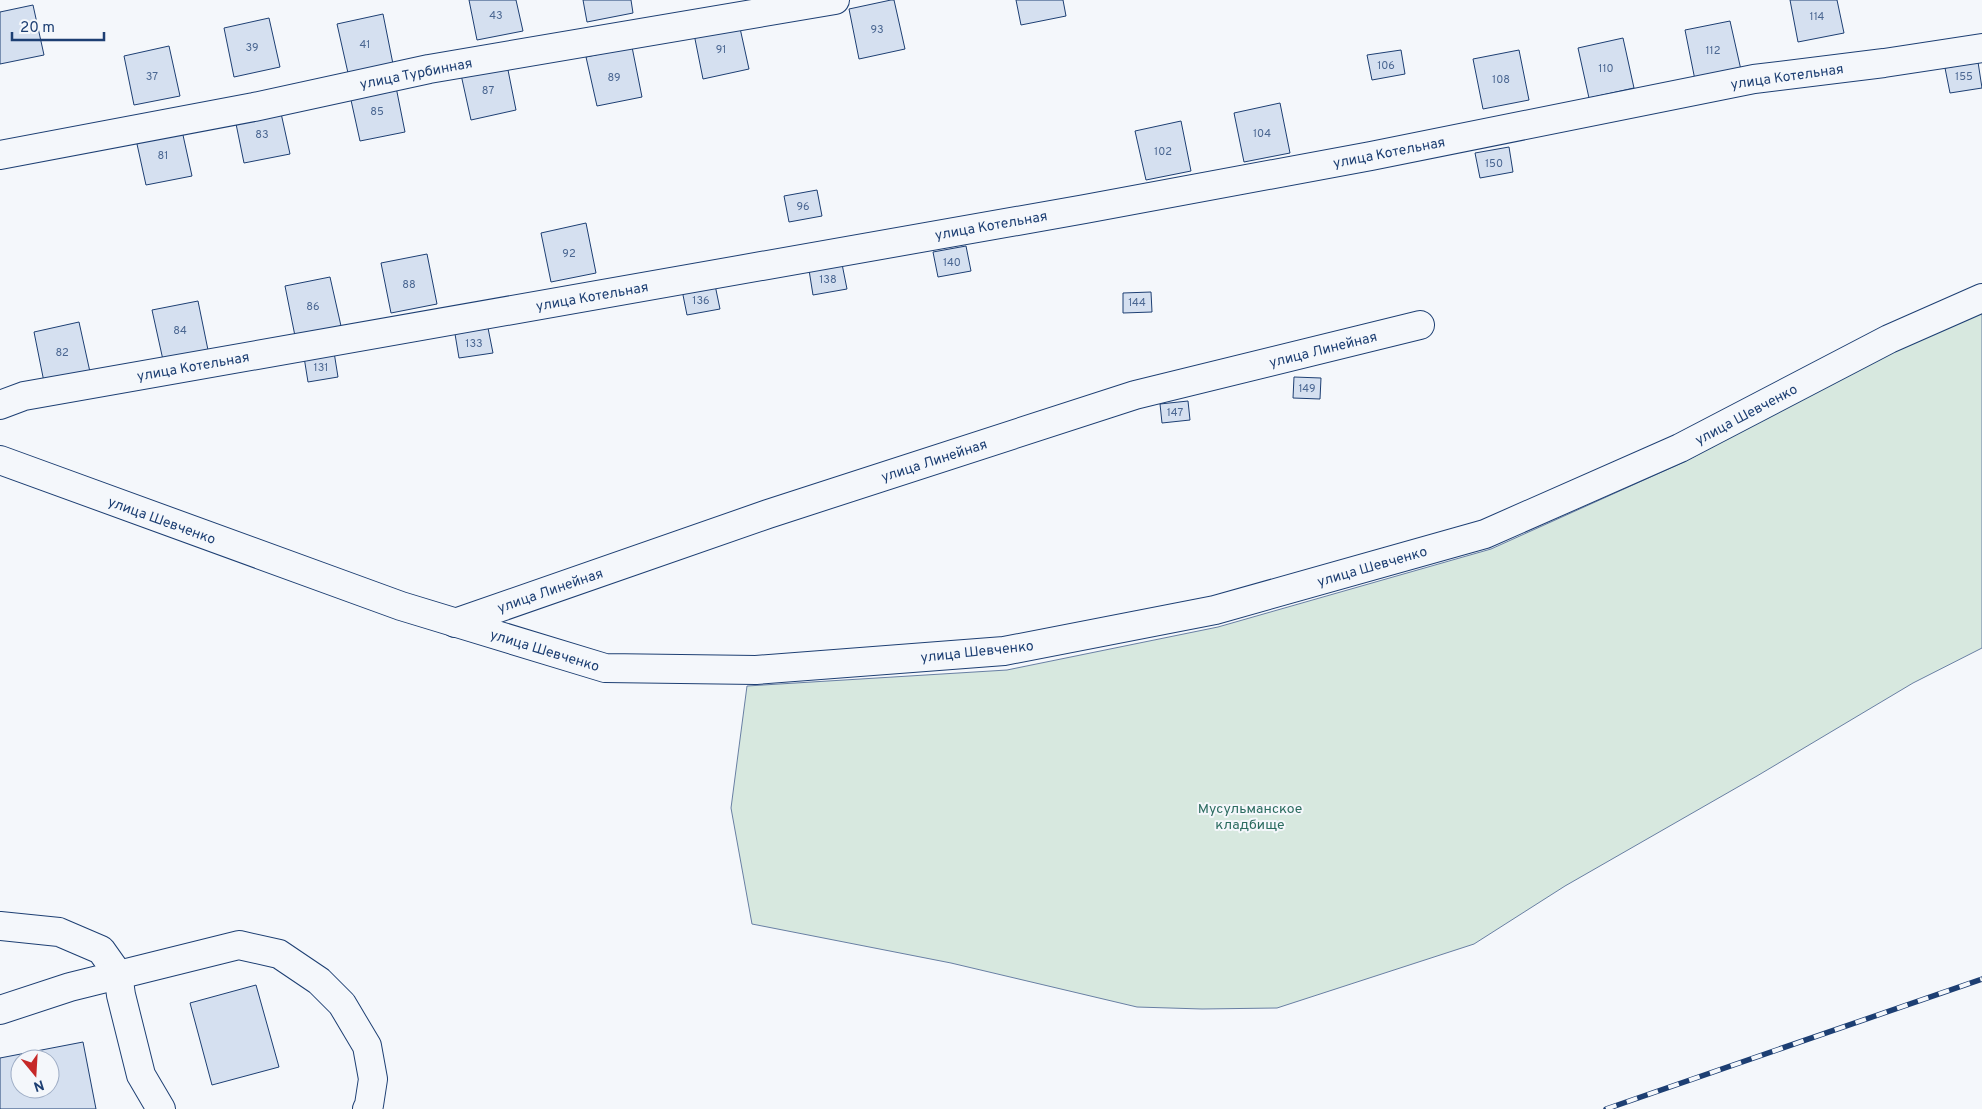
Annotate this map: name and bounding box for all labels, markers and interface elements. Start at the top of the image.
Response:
house number: 43 [489,9,503,23]
scale bar [12,10,105,42]
house number: 114 [1810,10,1825,24]
text: 20 m [20,19,55,38]
house number: 93 [870,23,884,37]
house number: 41 [360,38,370,52]
house number: 39 [246,41,258,55]
house number: 91 [716,43,726,57]
house number: 112 [1706,44,1720,58]
street label: улица Турбинная [359,55,474,94]
house number: 106 [1377,59,1395,73]
street label: улица Котельная [1730,61,1845,94]
house number: 110 [1598,62,1614,76]
house number: 37 [146,70,158,84]
house number: 155 [1955,70,1973,84]
house number: 89 [607,71,621,85]
house number: 108 [1492,73,1510,87]
house number: 87 [482,84,494,98]
house number: 85 [370,105,384,119]
house number: 104 [1253,127,1271,141]
house number: 83 [255,128,269,142]
street label: улица Котельная [1332,134,1447,173]
house number: 102 [1154,145,1172,159]
house number: 81 [158,149,168,163]
house number: 150 [1485,157,1503,171]
house number: 96 [796,200,810,214]
street label: улица Котельная [934,208,1049,245]
house number: 92 [562,247,576,261]
house number: 140 [943,256,961,270]
house number: 138 [819,273,837,287]
house number: 88 [402,278,416,292]
street label: улица Котельная [535,279,650,316]
house number: 136 [692,294,710,308]
house number: 144 [1128,296,1146,310]
house number: 86 [306,300,320,314]
house number: 84 [173,324,187,338]
street label: улица Линейная [1268,329,1379,372]
house number: 133 [465,337,483,351]
house number: 82 [55,346,69,360]
street label: улица Котельная [136,349,251,386]
house number: 131 [314,361,328,375]
street label: улица Шевченко [1693,381,1801,449]
house number: 149 [1298,382,1316,396]
house number: 147 [1167,406,1183,420]
street label: улица Линейная [879,436,990,487]
street label: улица Шевченко [105,494,218,549]
street label: улица Шевченко [1315,544,1430,591]
street label: улица Линейная [495,565,606,617]
street label: улица Шевченко [488,627,602,676]
street label: улица Шевченко [920,638,1035,667]
park label: Мусульманское кладбище [1198,801,1302,834]
north arrow [10,1049,60,1099]
text: N [31,1075,46,1095]

